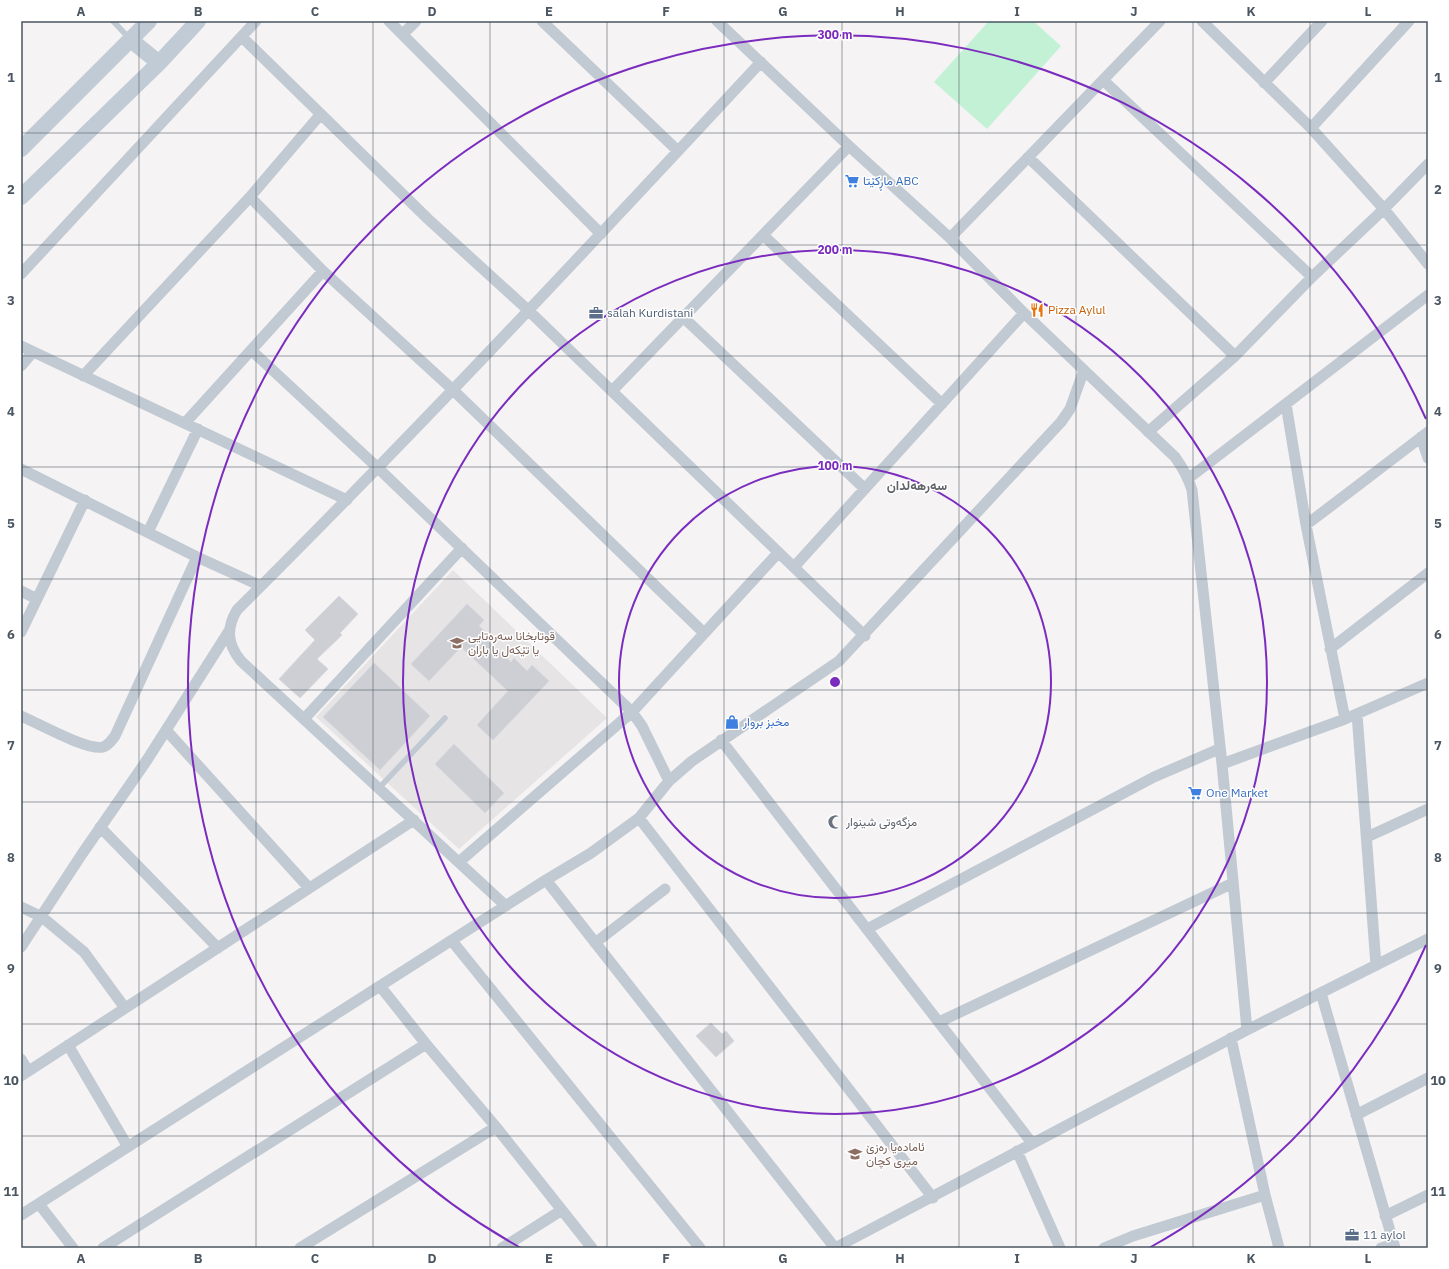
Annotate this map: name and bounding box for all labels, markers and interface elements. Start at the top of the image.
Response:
text: A [77,3,86,20]
text: B [194,3,203,20]
text: C [311,3,320,20]
text: D [427,3,437,20]
text: E [545,3,553,20]
text: F [662,3,670,20]
text: G [778,3,788,20]
text: H [895,3,905,20]
text: I [1014,3,1020,20]
text: J [1130,3,1138,20]
text: K [1246,3,1256,20]
text: L [1365,3,1372,20]
text: 300 m [817,27,853,42]
text: 1 [7,69,15,86]
text: 1 [1434,69,1442,86]
supermarket icon: ماڕکێتا ABC [844,173,860,189]
place label: ماڕکێتا ABC [863,173,919,191]
text: 2 [7,181,15,198]
text: 2 [1434,181,1442,198]
text: 200 m [817,242,853,257]
text: 3 [7,292,15,309]
text: 3 [1434,292,1442,309]
restaurant icon: Pizza Aylul [1029,302,1045,318]
place label: Pizza Aylul [1048,302,1106,317]
office icon: salah Kurdistani [588,305,604,321]
place label: salah Kurdistani [607,305,693,320]
text: 4 [7,403,15,420]
text: 4 [1434,403,1442,420]
text: 100 m [817,458,853,473]
district label: سەرهەلدان [887,477,947,494]
text: 5 [7,515,15,532]
text: 5 [1434,515,1442,532]
text: 6 [7,626,15,643]
text: 6 [1434,626,1442,643]
place label: قوتابخانا سەرەتایی یا تێکەل یا باران [468,628,555,658]
school or university icon: قوتابخانا سەرەتایی یا تێکەل یا باران [449,635,465,651]
centre of rings [828,675,842,689]
shop icon: مخبز بروار [724,714,740,730]
place label: مخبز بروار [742,714,789,730]
text: 7 [7,737,15,754]
text: 7 [1434,737,1442,754]
supermarket icon: One Market [1187,785,1203,801]
place label: One Market [1206,785,1268,800]
mosque icon: مزگەوتی شينوار [827,814,843,830]
place label: مزگەوتی شينوار [845,814,917,830]
text: 8 [7,849,15,866]
text: 8 [1434,849,1442,866]
text: 9 [7,960,15,977]
text: 9 [1434,960,1442,977]
text: 10 [3,1072,19,1089]
text: 10 [1430,1072,1446,1089]
place label: ئامادەيا رەزێ ميرى كچان [866,1139,925,1169]
school or university icon: ئامادەيا رەزێ ميرى كچان [847,1146,863,1162]
text: 11 [3,1183,19,1200]
text: 11 [1430,1183,1446,1200]
office icon: 11 aylol [1344,1227,1360,1243]
place label: 11 aylol [1363,1227,1406,1242]
text: A [77,1250,86,1267]
text: B [194,1250,203,1267]
text: C [311,1250,320,1267]
text: D [427,1250,437,1267]
text: E [545,1250,553,1267]
text: F [662,1250,670,1267]
text: G [778,1250,788,1267]
text: H [895,1250,905,1267]
text: I [1014,1250,1020,1267]
text: J [1130,1250,1138,1267]
text: K [1246,1250,1256,1267]
text: L [1365,1250,1372,1267]

